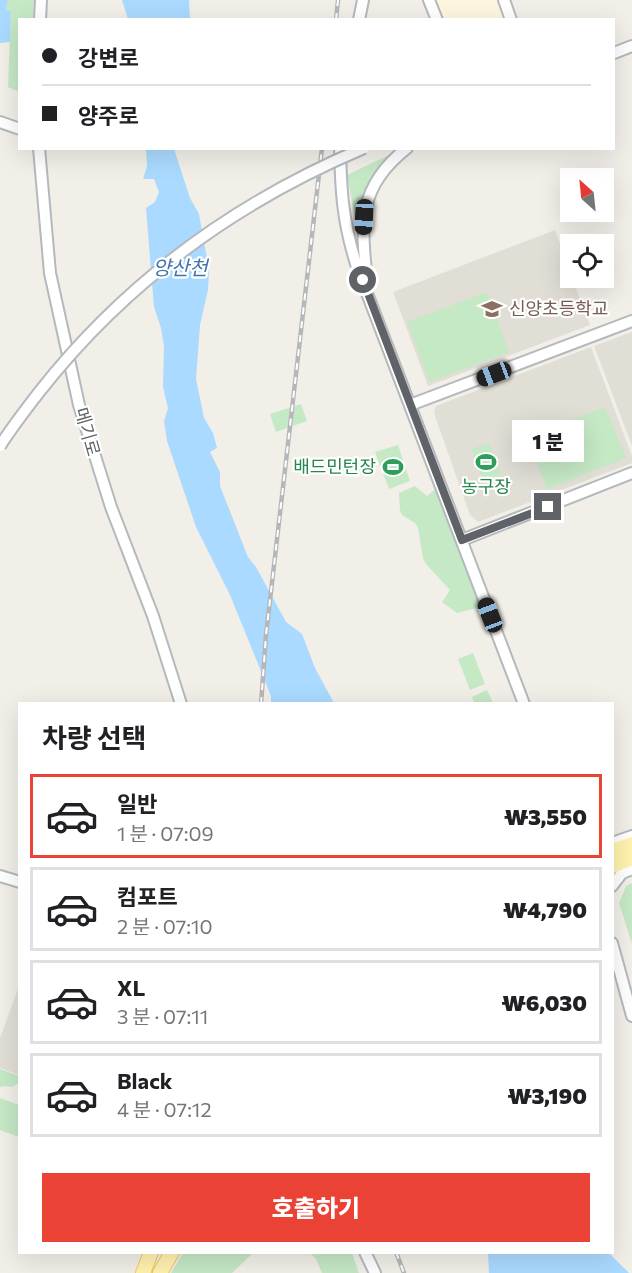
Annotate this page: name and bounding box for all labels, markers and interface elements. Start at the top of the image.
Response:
text: 강변로 [78,44,139,71]
text: 양주로 [78,102,139,129]
north arrow [560,168,614,222]
map controls [560,168,614,288]
car [354,199,374,235]
button: locate [560,234,614,288]
water label: 양산천 [152,255,210,279]
route start [349,266,376,293]
school or university icon: 신양초등학교 [480,297,504,321]
place label: 신양초등학교 [509,297,608,319]
car [474,359,514,389]
street label: 메기로 [71,405,105,459]
callout: 1 분 [512,420,584,462]
text: 1 분 [532,429,564,453]
sports icon: 농구장 [474,450,498,474]
place label: 배드민턴장 [293,455,376,477]
sports icon: 배드민턴장 [381,455,405,479]
place label: 농구장 [461,475,511,497]
route end [534,493,561,520]
car [475,595,505,635]
text: 차량 선택 [42,721,147,754]
icon: car [45,789,99,843]
text: 일반 [117,790,157,817]
text: ₩3,550 [504,803,587,830]
text: 1 분 · 07:09 [117,821,214,845]
icon: car [45,882,99,936]
text: 컴포트 [117,883,178,910]
text: ₩4,790 [503,896,587,923]
text: 2 분 · 07:10 [117,914,213,938]
text: XL [117,974,145,1001]
icon: car [45,975,99,1029]
text: ₩6,030 [502,989,587,1016]
text: 3 분 · 07:11 [117,1004,208,1028]
text: Black [117,1067,172,1094]
icon: car [45,1068,99,1122]
text: ₩3,190 [508,1082,587,1109]
text: 4 분 · 07:12 [117,1097,212,1121]
button: 호출하기 [42,1173,590,1242]

